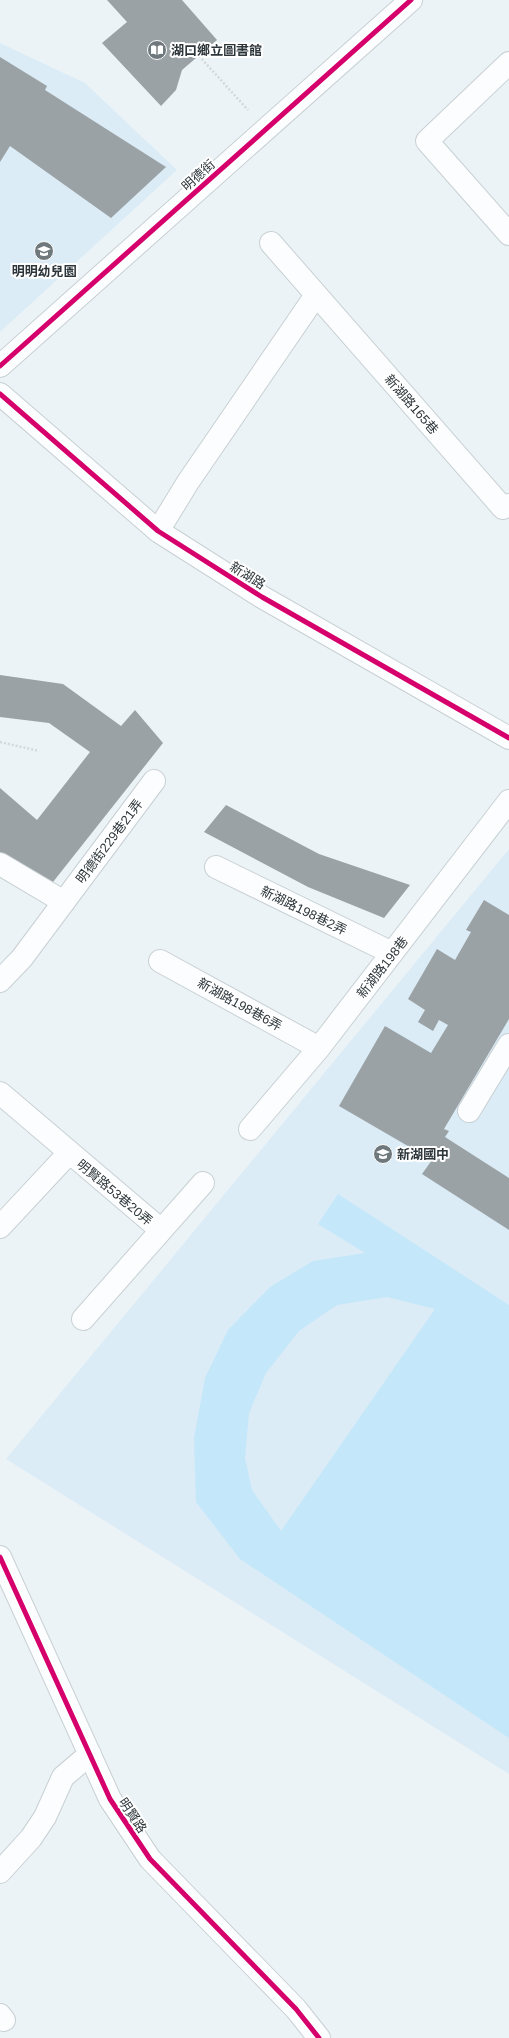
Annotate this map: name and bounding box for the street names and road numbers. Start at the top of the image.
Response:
street label: 明德街 [179,157,218,194]
street label: 新湖路165巷 [382,372,441,437]
street label: 新湖路 [227,559,268,592]
street label: 明德街229巷21弄 [73,796,146,886]
street label: 新湖路198巷2弄 [258,883,349,938]
street label: 新湖路198巷 [354,934,411,1001]
street label: 新湖路198巷6弄 [195,975,284,1034]
street label: 明賢路53巷20弄 [74,1156,155,1228]
street label: 明賢路 [115,1795,150,1836]

